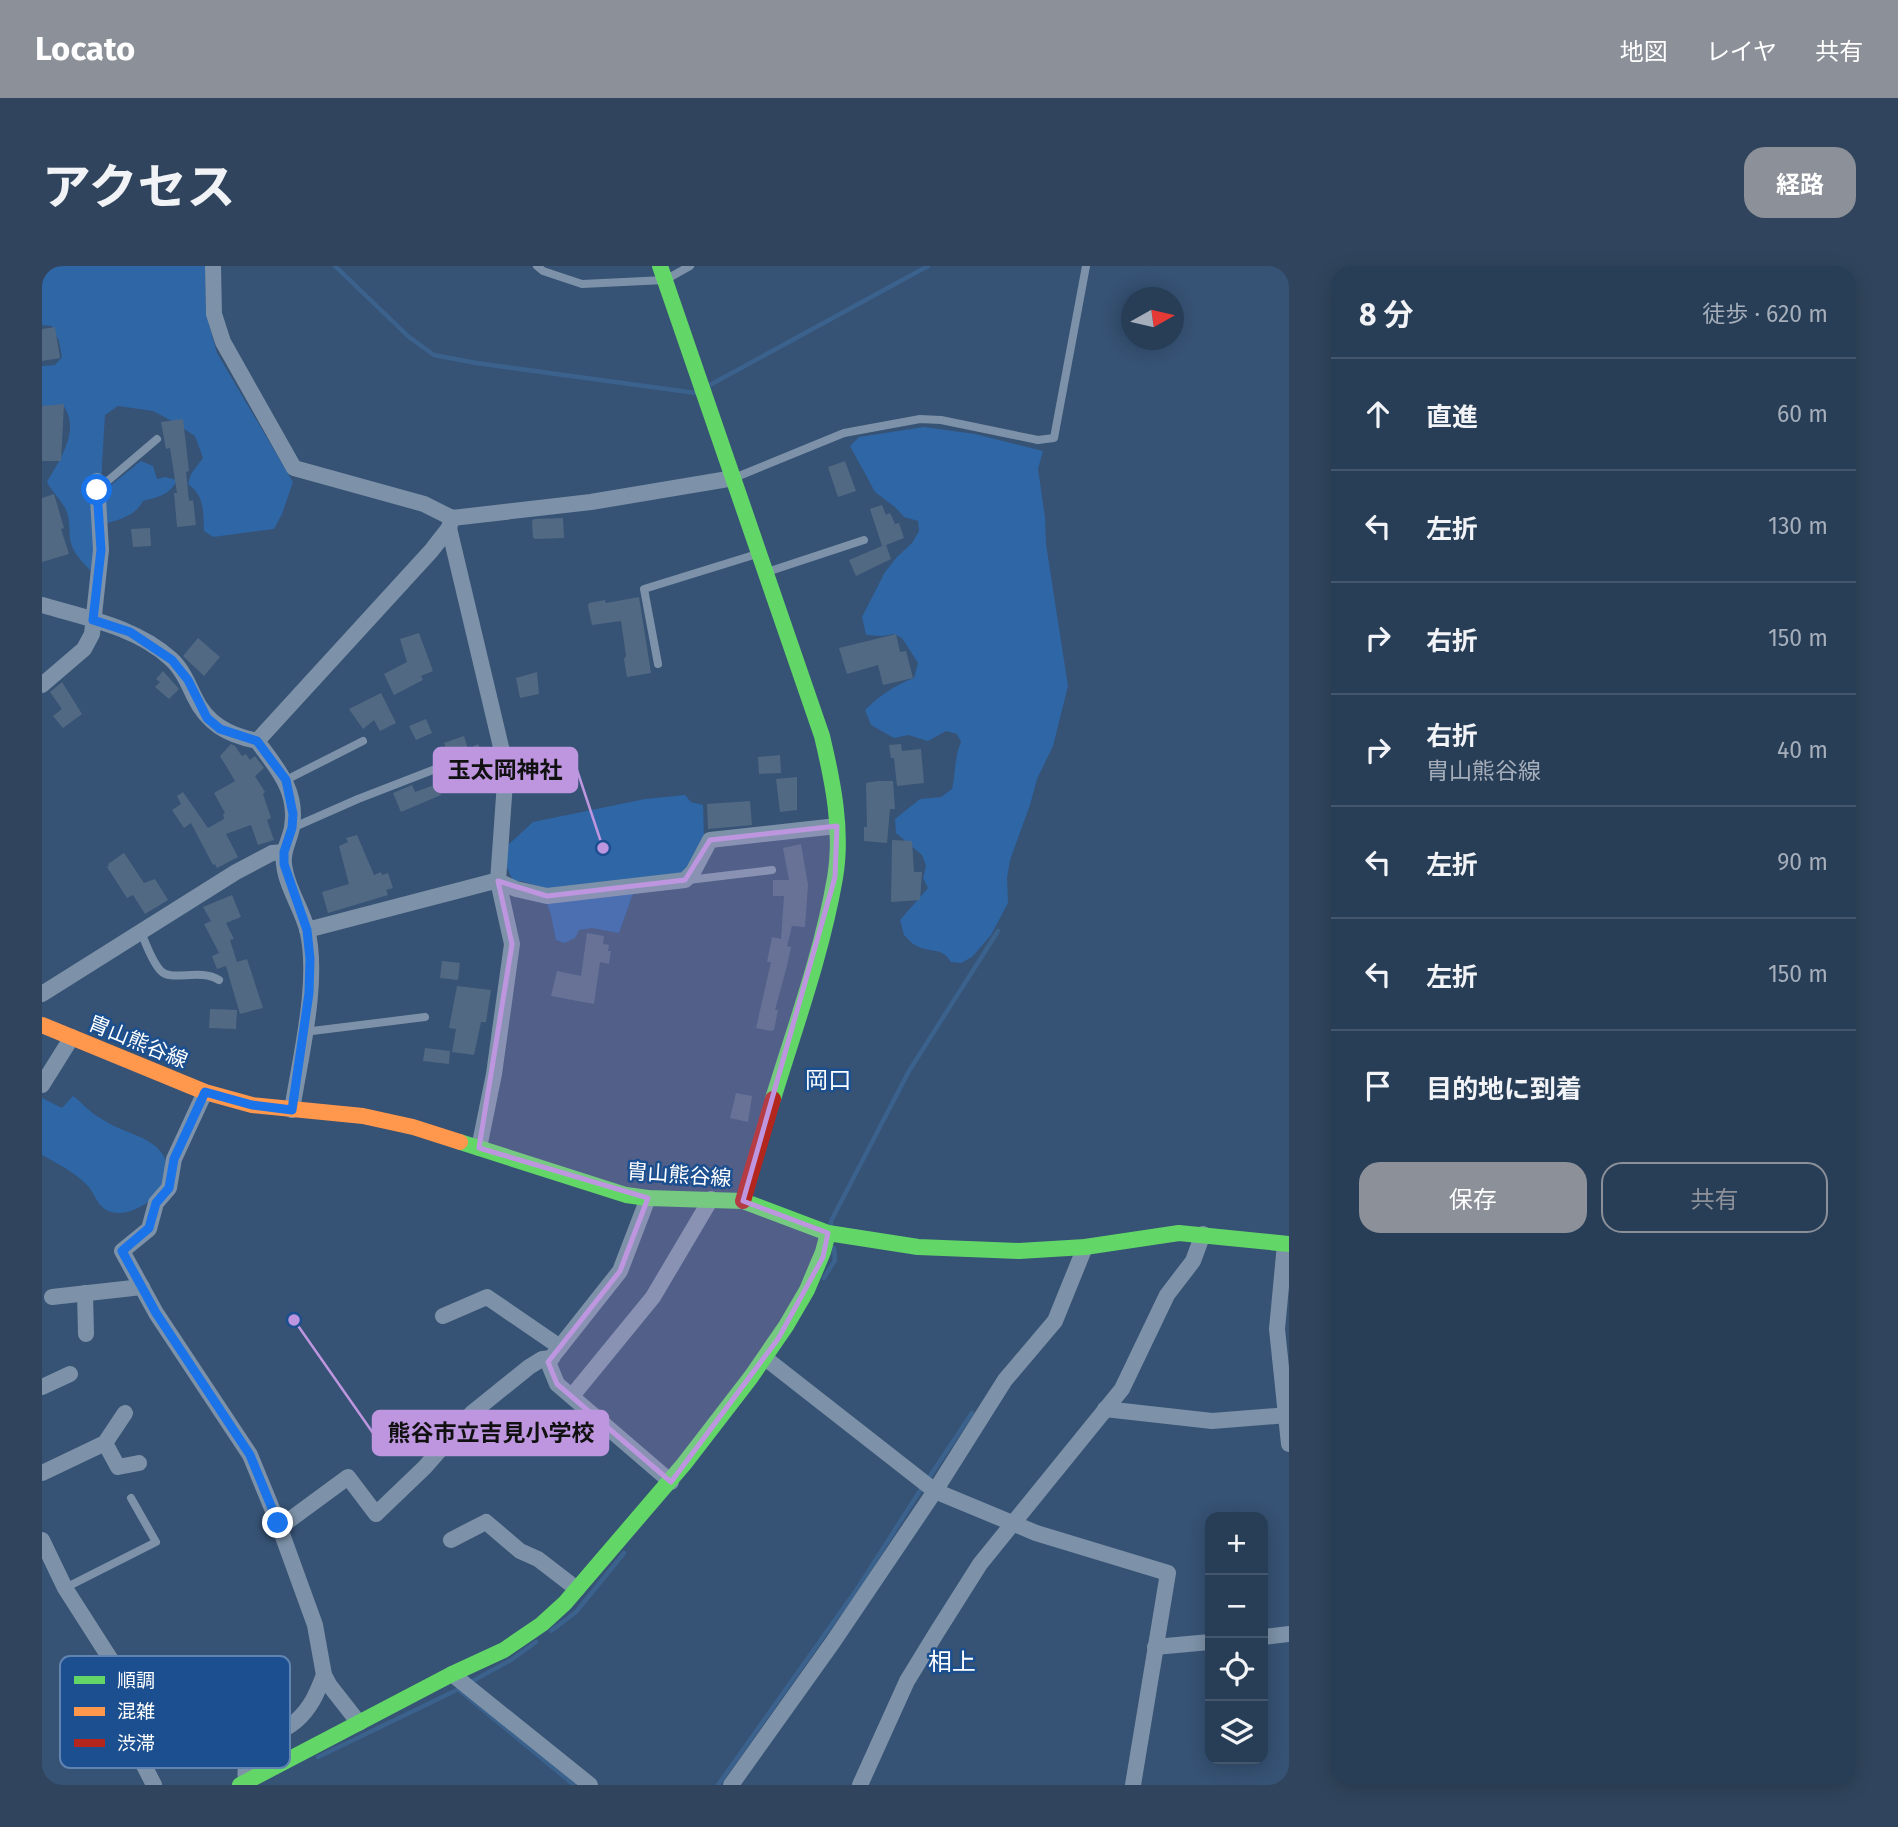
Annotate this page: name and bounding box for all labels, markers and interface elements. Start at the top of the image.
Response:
text: Locato [35,29,135,69]
text: 地図 [1620,38,1668,66]
text: レイヤ [1706,38,1777,66]
text: 共有 [1815,38,1863,66]
button: 経路 [1744,147,1856,218]
text: アクセス [42,158,236,217]
north arrow [1121,287,1184,350]
text: 8 分 [1359,297,1414,333]
text: 徒歩 · 620 m [1702,300,1828,328]
icon: ahead [1359,395,1397,433]
text: 60 m [1777,400,1828,428]
text: 直進 [1426,402,1478,433]
route start [81,474,112,505]
icon: left [1359,507,1397,545]
text: 130 m [1768,512,1828,540]
text: 左折 [1426,514,1478,545]
icon: right [1359,619,1397,657]
text: 150 m [1768,624,1828,652]
text: 右折 [1426,626,1478,657]
text: 右折 [1426,721,1478,752]
icon: right [1359,731,1397,769]
text: 40 m [1777,736,1828,764]
callout: 玉太岡神社 [434,748,577,792]
text: 玉太岡神社 [448,756,563,784]
text: 胄山熊谷線 [1426,757,1541,785]
icon: left [1359,843,1397,881]
text: 90 m [1777,848,1828,876]
text: 左折 [1426,850,1478,881]
icon: left [1359,955,1397,993]
text: 150 m [1768,960,1828,988]
text: 左折 [1426,962,1478,993]
street label: 胄山熊谷線 [84,1010,192,1074]
district label: 岡口 [805,1066,851,1094]
icon: arrive [1359,1067,1397,1105]
text: 目的地に到着 [1426,1074,1582,1105]
street label: 胄山熊谷線 [626,1158,732,1192]
button: 保存 [1359,1162,1587,1233]
button: 共有 [1601,1162,1828,1233]
callout: 熊谷市立吉見小学校 [373,1411,608,1455]
text: 熊谷市立吉見小学校 [388,1419,595,1447]
route end [262,1507,293,1538]
map controls [1205,1512,1268,1764]
button: + [1205,1512,1268,1575]
button: − [1205,1575,1268,1638]
button: locate [1205,1638,1268,1701]
district label: 相上 [928,1648,976,1676]
legend [60,1656,290,1768]
text: 順調 [117,1669,155,1692]
text: 混雑 [117,1700,155,1723]
button: layers [1205,1701,1268,1764]
text: 渋滞 [117,1732,155,1755]

